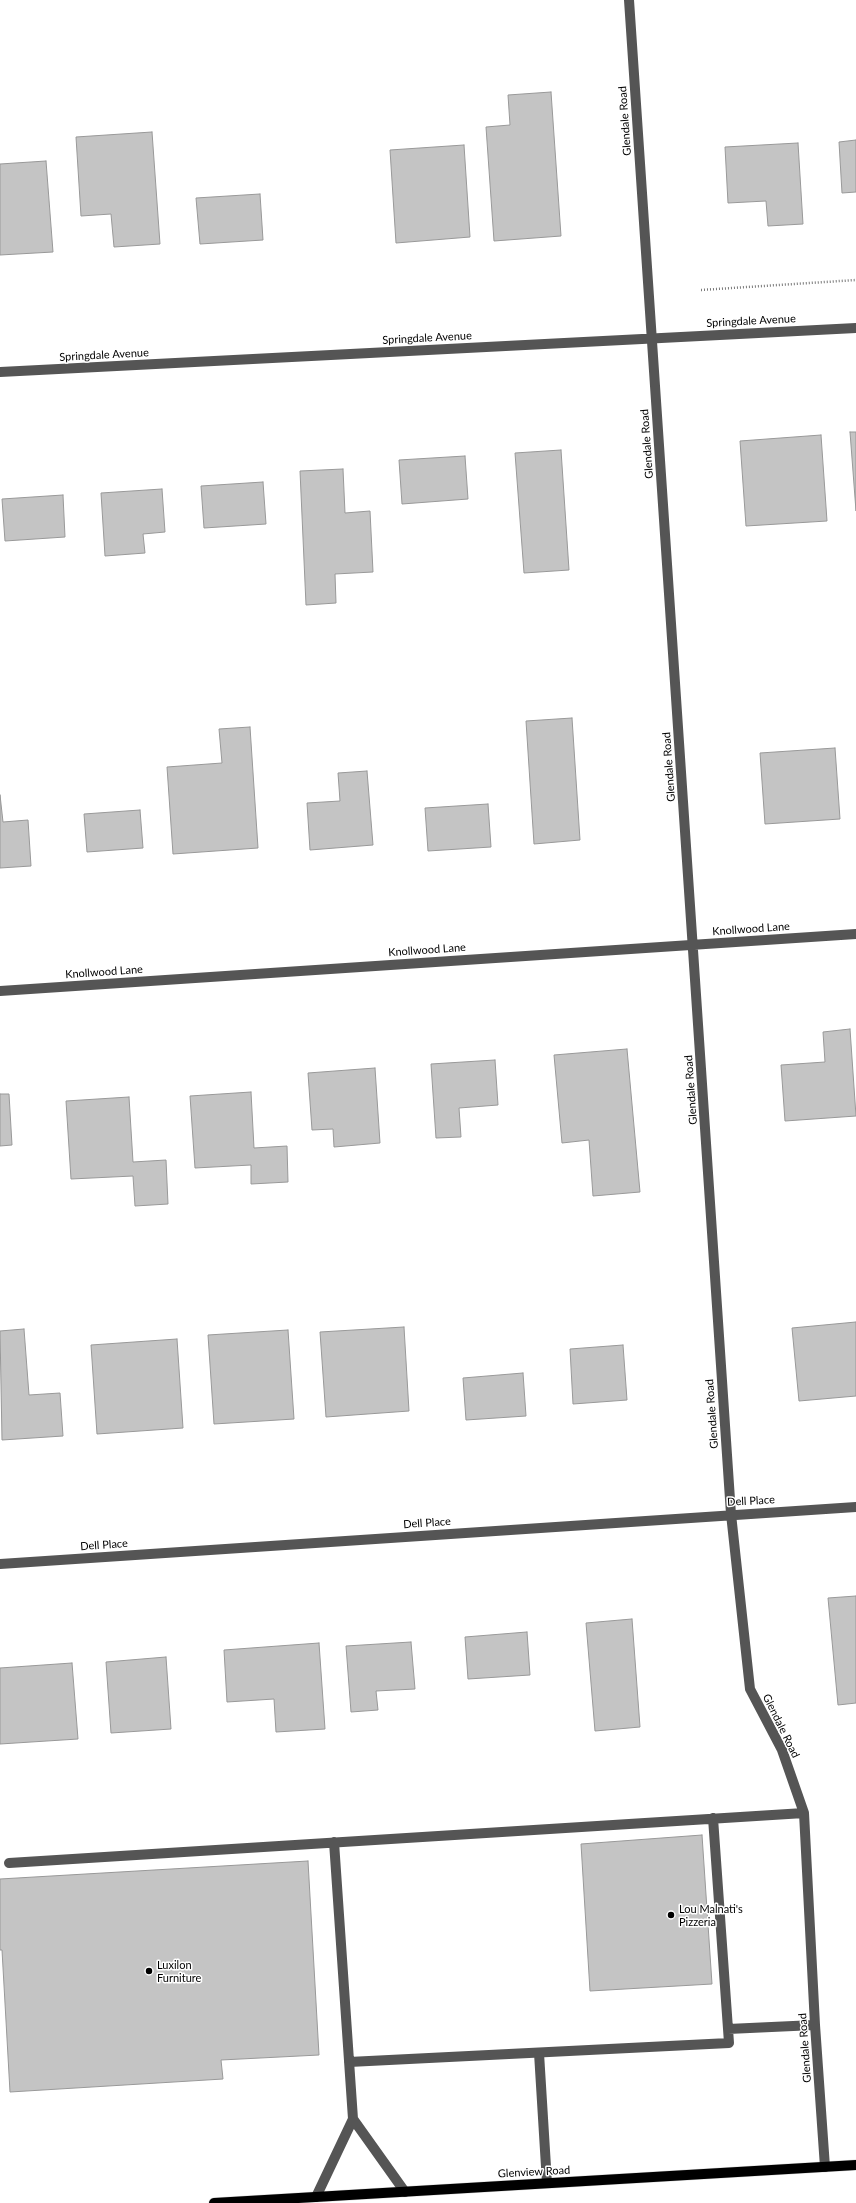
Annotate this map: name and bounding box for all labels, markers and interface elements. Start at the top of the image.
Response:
street label: Glendale Road [616,86,634,156]
street label: Springdale Avenue [706,312,796,330]
street label: Springdale Avenue [382,329,472,347]
street label: Springdale Avenue [59,346,149,364]
street label: Glendale Road [638,409,656,479]
street label: Glendale Road [660,732,678,802]
street label: Knollwood Lane [712,920,790,938]
street label: Knollwood Lane [388,941,466,959]
street label: Knollwood Lane [65,963,143,981]
street label: Glendale Road [682,1055,700,1125]
street label: Glendale Road [703,1379,721,1449]
street label: Dell Place [727,1493,775,1509]
street label: Dell Place [403,1515,451,1531]
street label: Dell Place [80,1537,128,1553]
street label: Glendale Road [760,1692,802,1760]
place label: Lou Malnati's Pizzeria [679,1902,743,1928]
marker: Lou Malnati's Pizzeria [666,1910,676,1920]
place label: Luxilon Furniture [157,1958,201,1984]
marker: Luxilon Furniture [144,1966,154,1976]
street label: Glendale Road [796,2013,814,2083]
street label: Glenview Road [498,2164,570,2180]

